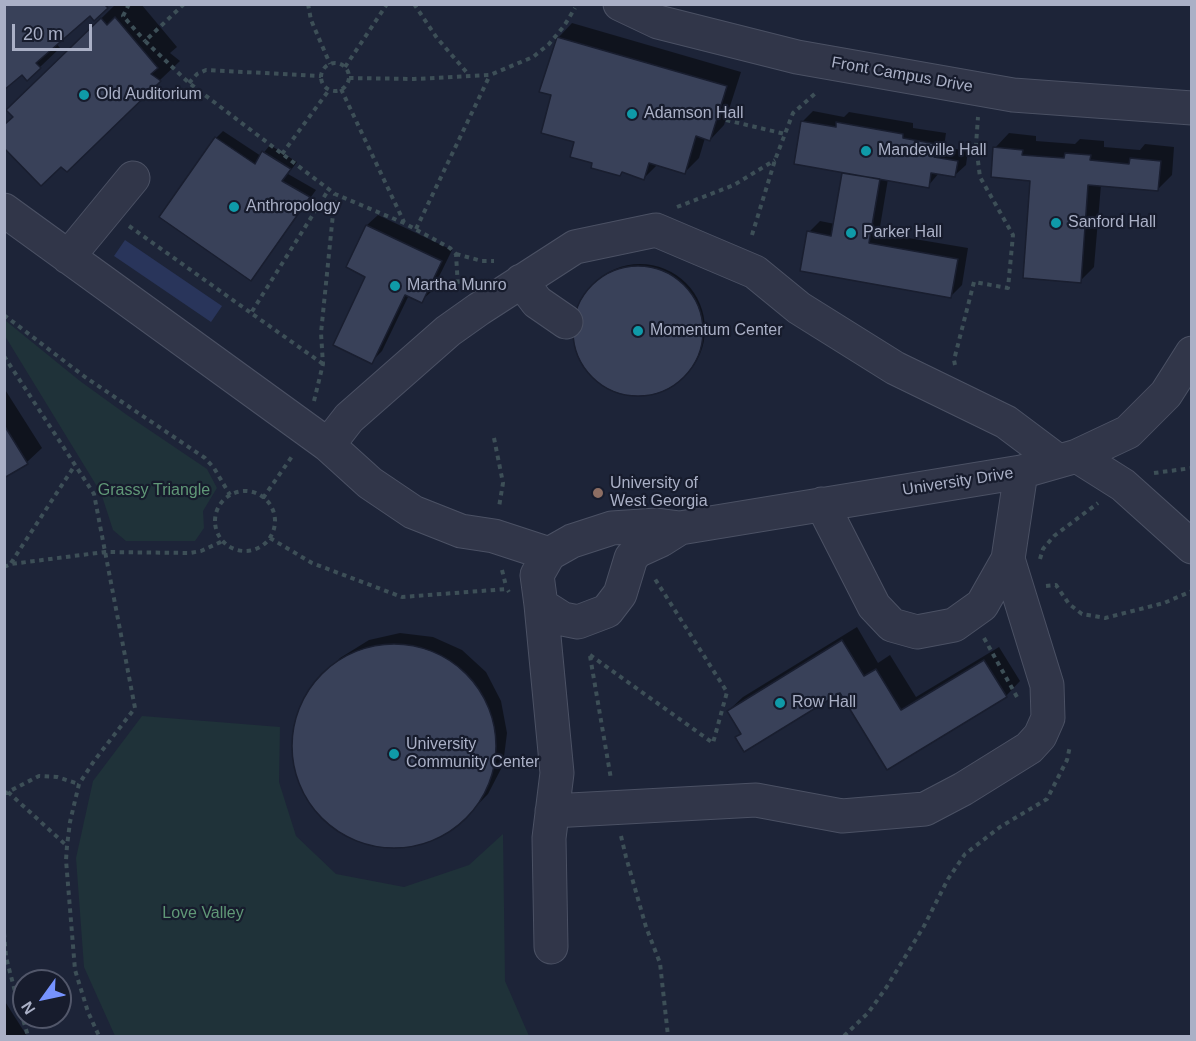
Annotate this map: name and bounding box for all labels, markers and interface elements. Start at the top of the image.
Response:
scale bar [15,12,94,50]
text: 20 m [23,24,63,44]
street label: Front Campus Drive [830,53,974,97]
place label: Old Auditorium [96,85,202,105]
marker: Old Auditorium [77,88,91,102]
place label: Adamson Hall [644,104,744,124]
marker: Adamson Hall [625,107,639,121]
place label: Mandeville Hall [878,141,986,161]
marker: Mandeville Hall [859,144,873,158]
place label: Anthropology [246,197,340,217]
marker: Anthropology [227,200,241,214]
place label: Sanford Hall [1068,213,1156,233]
marker: Sanford Hall [1049,216,1063,230]
place label: Parker Hall [863,223,942,243]
marker: Parker Hall [844,226,858,240]
place label: Martha Munro [407,276,507,296]
marker: Martha Munro [388,279,402,293]
place label: Momentum Center [650,321,782,341]
marker: Momentum Center [631,324,645,338]
street label: University Drive [901,464,1015,500]
place label: University of West Georgia [610,474,708,512]
park label: Grassy Triangle [98,481,210,501]
marker: University of West Georgia [591,486,605,500]
place label: Row Hall [792,693,856,713]
marker: Row Hall [773,696,787,710]
place label: University Community Center [406,735,539,773]
marker: University Community Center [387,747,401,761]
park label: Love Valley [162,904,244,924]
north arrow [12,969,72,1029]
text: N [18,999,38,1017]

